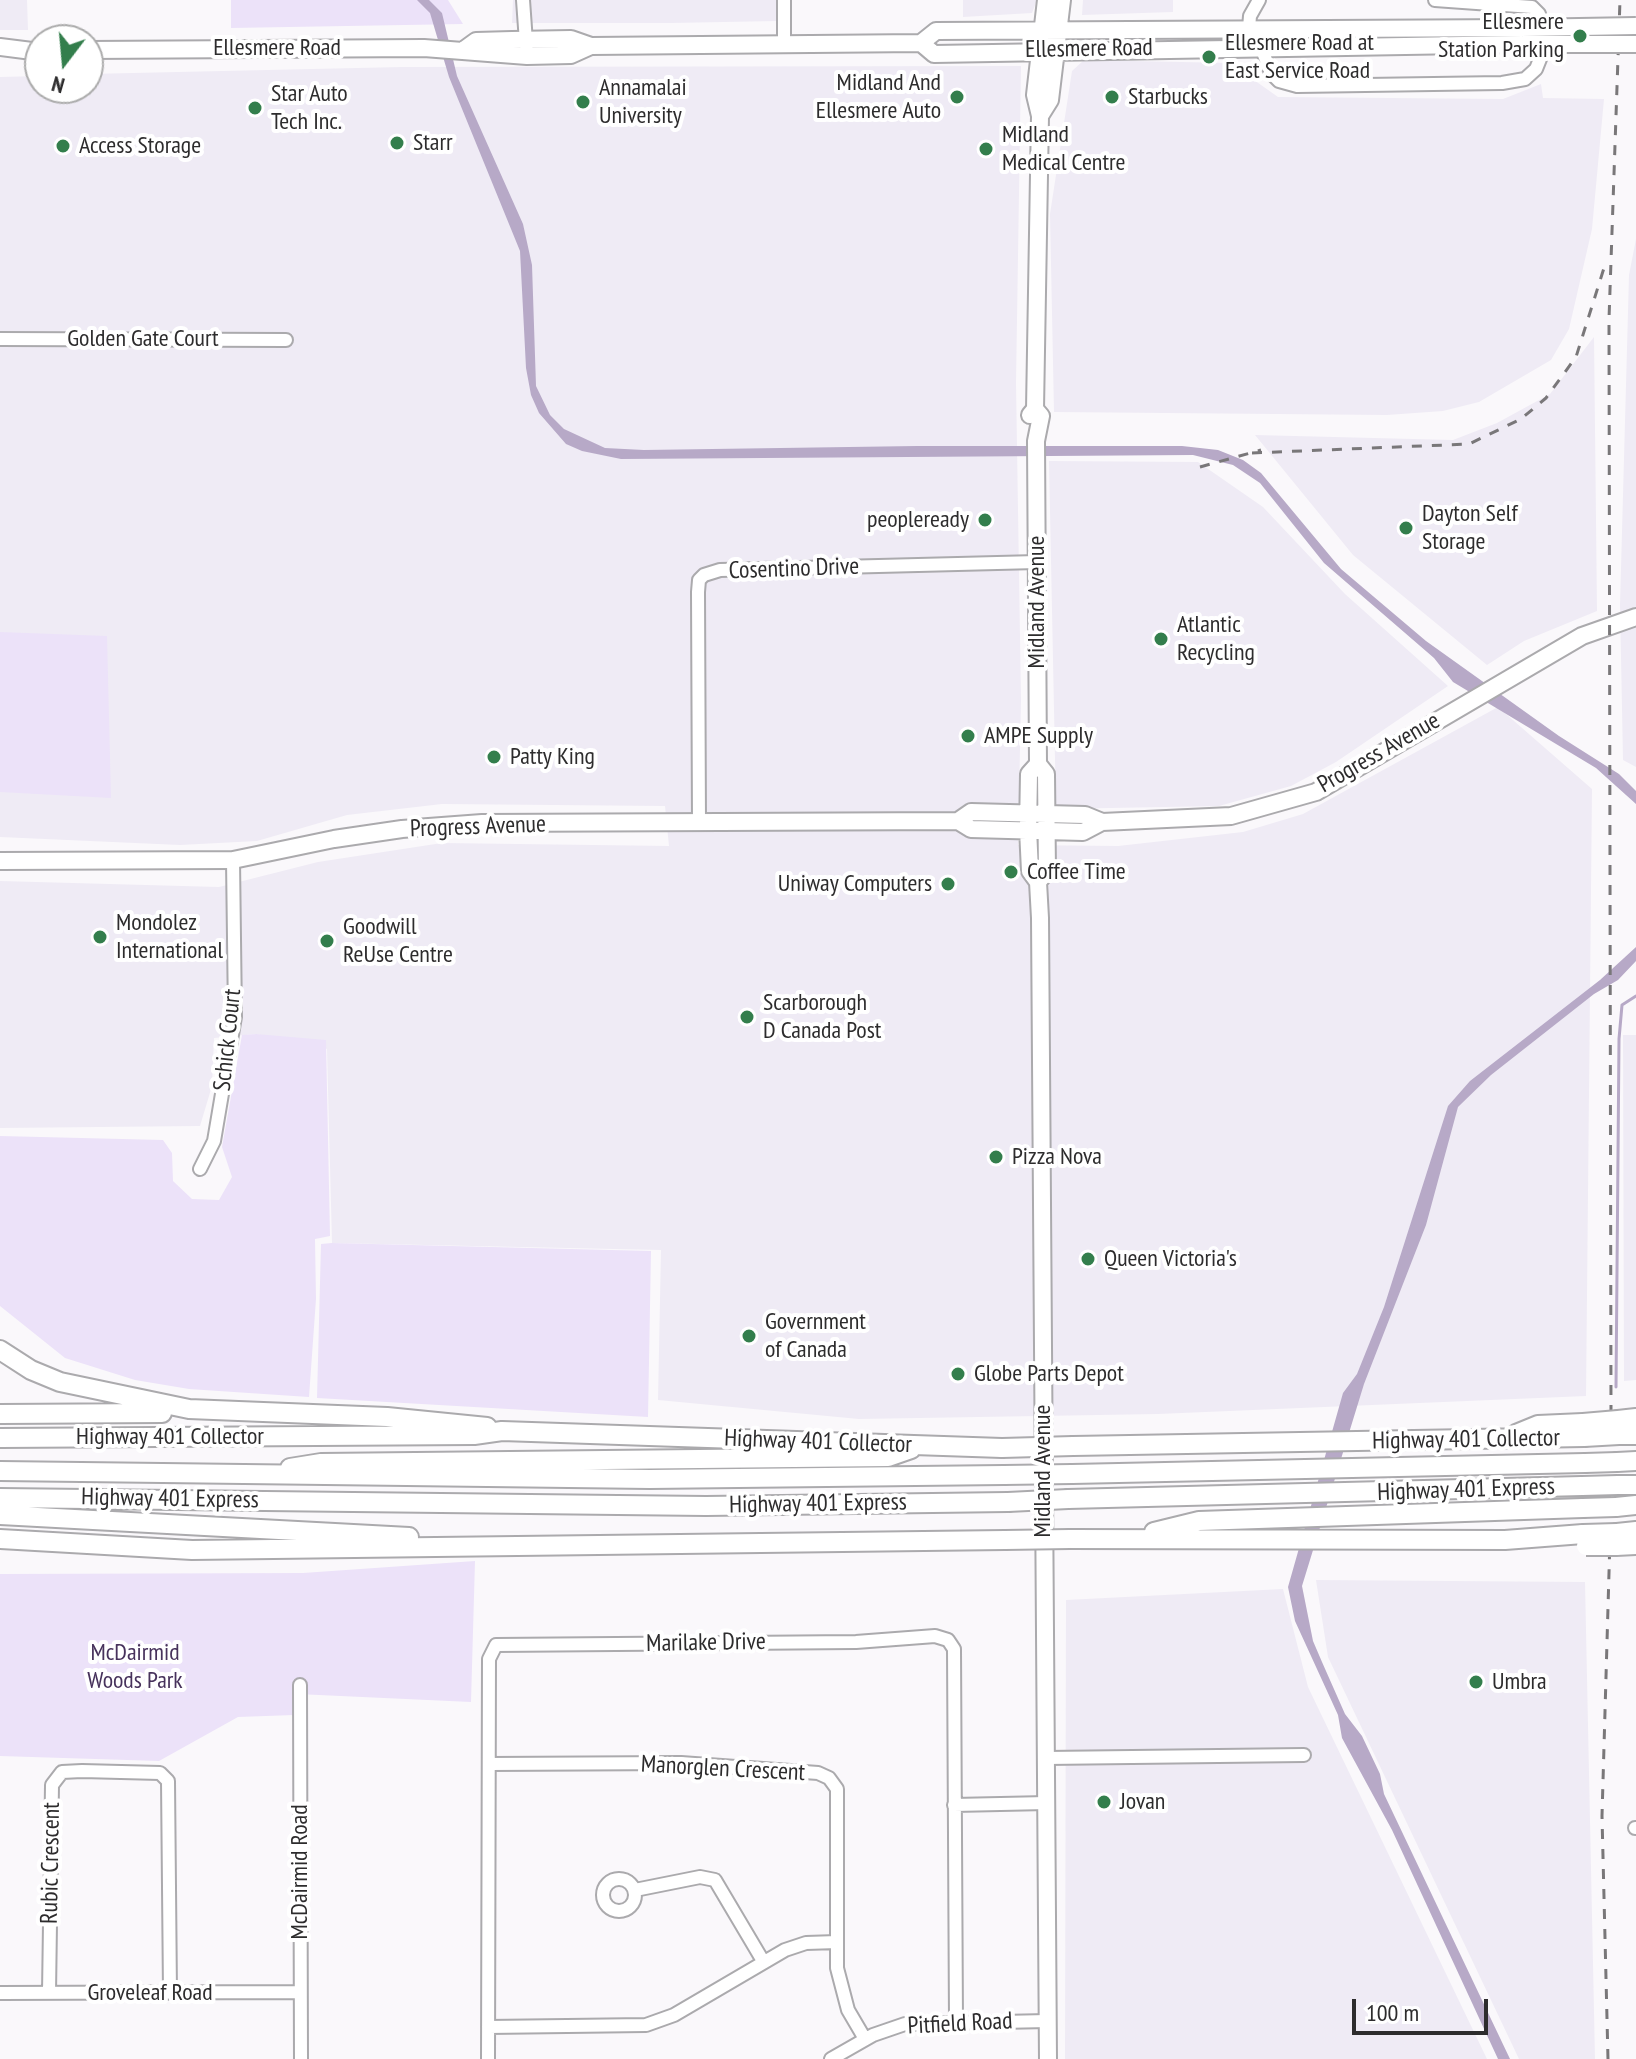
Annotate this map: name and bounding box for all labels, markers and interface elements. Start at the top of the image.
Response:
place label: Ellesmere Station Parking [1438,8,1564,64]
north arrow [24,24,104,104]
marker: Ellesmere Station Parking [1571,27,1589,45]
place label: Ellesmere Road at East Service Road [1225,29,1374,85]
street label: Ellesmere Road [1025,33,1153,65]
street label: Ellesmere Road [213,34,341,62]
marker: Ellesmere Road at East Service Road [1200,48,1218,66]
place label: Midland And Ellesmere Auto [816,69,941,125]
text: N [48,70,68,100]
place label: Annamalai University [599,74,687,130]
place label: Star Auto Tech Inc. [271,80,348,136]
place label: Starbucks [1128,83,1208,111]
marker: Midland And Ellesmere Auto [948,88,966,106]
marker: Starbucks [1103,88,1121,106]
marker: Annamalai University [574,93,592,111]
marker: Star Auto Tech Inc. [246,99,264,117]
place label: Midland Medical Centre [1002,121,1125,177]
place label: Starr [413,129,453,157]
place label: Access Storage [79,132,201,160]
marker: Starr [388,134,406,152]
marker: Access Storage [54,137,72,155]
marker: Midland Medical Centre [977,140,995,158]
street label: Golden Gate Court [67,325,219,353]
place label: Dayton Self Storage [1422,500,1518,556]
place label: peopleready [867,506,969,534]
marker: peopleready [976,511,994,529]
marker: Dayton Self Storage [1397,519,1415,537]
street label: Midland Avenue [1023,536,1051,668]
street label: Cosentino Drive [728,552,860,586]
place label: Atlantic Recycling [1177,611,1255,667]
marker: Atlantic Recycling [1152,630,1170,648]
street label: Progress Avenue [1313,707,1445,799]
place label: AMPE Supply [984,722,1093,750]
marker: AMPE Supply [959,727,977,745]
place label: Patty King [510,743,595,771]
marker: Patty King [485,748,503,766]
street label: Progress Avenue [410,810,546,844]
place label: Coffee Time [1027,858,1126,886]
marker: Coffee Time [1002,863,1020,881]
place label: Uniway Computers [778,870,932,898]
marker: Uniway Computers [939,875,957,893]
place label: Mondolez International [116,909,223,965]
place label: Goodwill ReUse Centre [343,913,453,969]
marker: Mondolez International [91,928,109,946]
marker: Goodwill ReUse Centre [318,932,336,950]
street label: Schick Court [208,988,248,1092]
place label: Scarborough D Canada Post [763,989,881,1045]
marker: Scarborough D Canada Post [738,1008,756,1026]
place label: Pizza Nova [1012,1143,1102,1171]
marker: Pizza Nova [987,1148,1005,1166]
place label: Queen Victoria's [1104,1245,1237,1273]
marker: Queen Victoria's [1079,1250,1097,1268]
place label: Government of Canada [765,1308,866,1364]
marker: Government of Canada [740,1327,758,1345]
place label: Globe Parts Depot [974,1360,1124,1388]
marker: Globe Parts Depot [949,1365,967,1383]
street label: Midland Avenue [1029,1405,1057,1537]
street label: Highway 401 Collector [76,1423,264,1451]
street label: Highway 401 Collector [724,1424,912,1460]
street label: Highway 401 Collector [1372,1424,1560,1456]
street label: Highway 401 Express [1377,1473,1555,1507]
street label: Highway 401 Express [81,1483,259,1515]
street label: Highway 401 Express [729,1488,907,1520]
street label: Marilake Drive [646,1628,766,1658]
park label: McDairmid Woods Park [87,1639,183,1695]
place label: Umbra [1492,1668,1547,1696]
marker: Umbra [1467,1673,1485,1691]
street label: Manorglen Crescent [640,1750,806,1788]
place label: Jovan [1120,1788,1165,1816]
marker: Jovan [1095,1793,1113,1811]
street label: Rubic Crescent [36,1802,66,1924]
street label: McDairmid Road [286,1804,314,1940]
street label: Groveleaf Road [87,1979,213,2007]
scale bar [1356,1983,1492,2033]
text: 100 m [1366,1997,1419,2028]
street label: Pitfield Road [907,2007,1013,2041]

